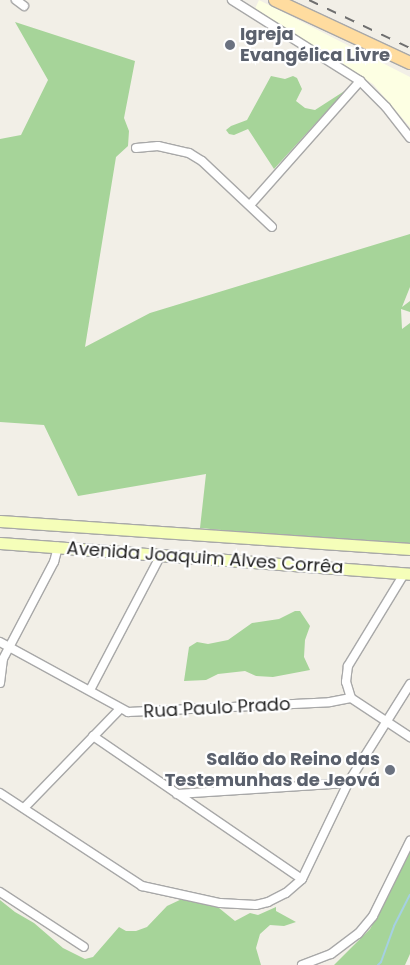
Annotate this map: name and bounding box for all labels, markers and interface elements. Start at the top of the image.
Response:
place label: Igreja Evangélica Livre [240,24,390,66]
marker: Igreja Evangélica Livre [224,39,236,51]
street label: Avenida Joaquim Alves Corrêa [66,538,344,578]
street label: Rua Paulo Prado [143,693,291,723]
place label: Salão do Reino das Testemunhas de Jeová [165,749,380,792]
marker: Salão do Reino das Testemunhas de Jeová [384,764,396,776]

